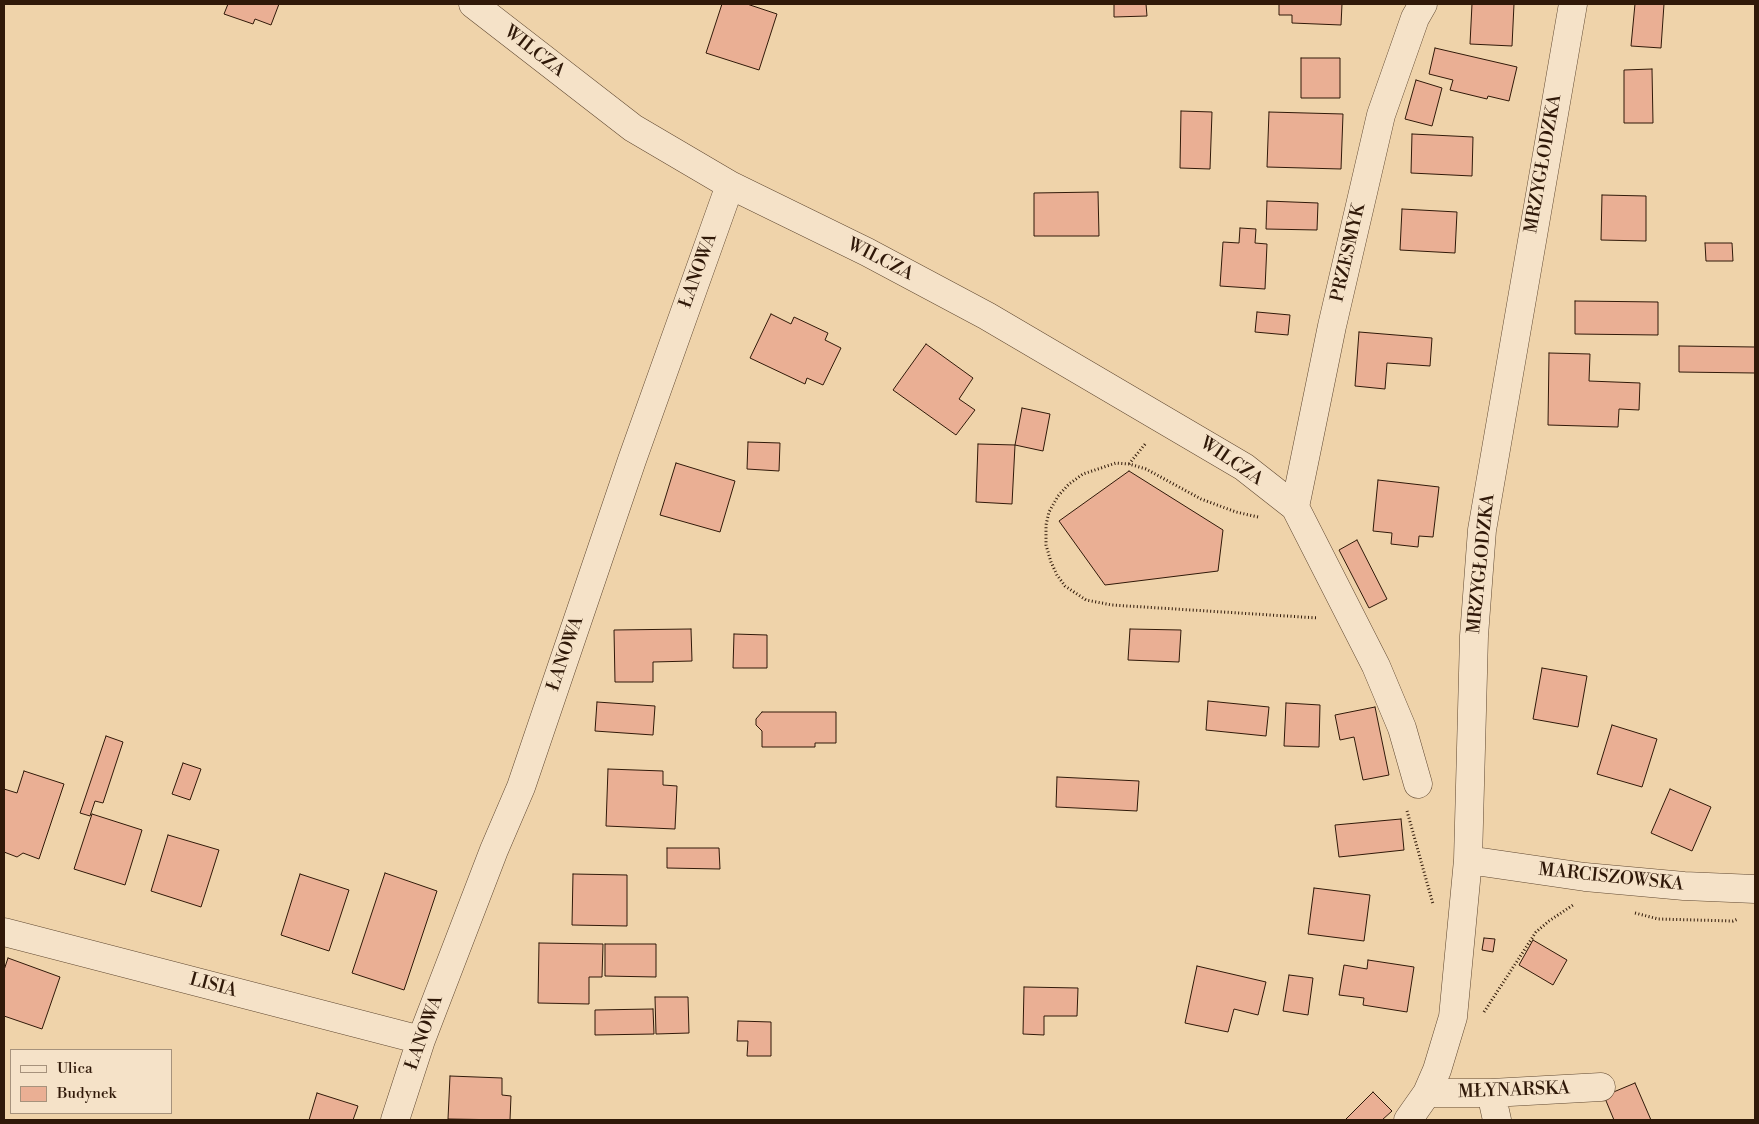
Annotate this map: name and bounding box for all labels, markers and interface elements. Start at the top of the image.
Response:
street label: WILCZA [499,22,569,82]
street label: MRZYGŁODZKA [1521,93,1567,235]
street label: PRZESMYK [1327,202,1371,304]
street label: ŁANOWA [676,231,722,311]
street label: WILCZA [843,234,917,286]
street label: WILCZA [1195,433,1267,491]
street label: MRZYGŁODZKA [1464,493,1500,635]
street label: ŁANOWA [543,614,589,694]
street label: MARCISZOWSKA [1537,860,1685,896]
street label: LISIA [187,969,239,1003]
street label: ŁANOWA [402,993,448,1073]
legend [10,1049,172,1114]
text: Ulica [57,1059,93,1078]
street label: MŁYNARSKA [1458,1078,1570,1104]
text: Budynek [57,1084,116,1103]

